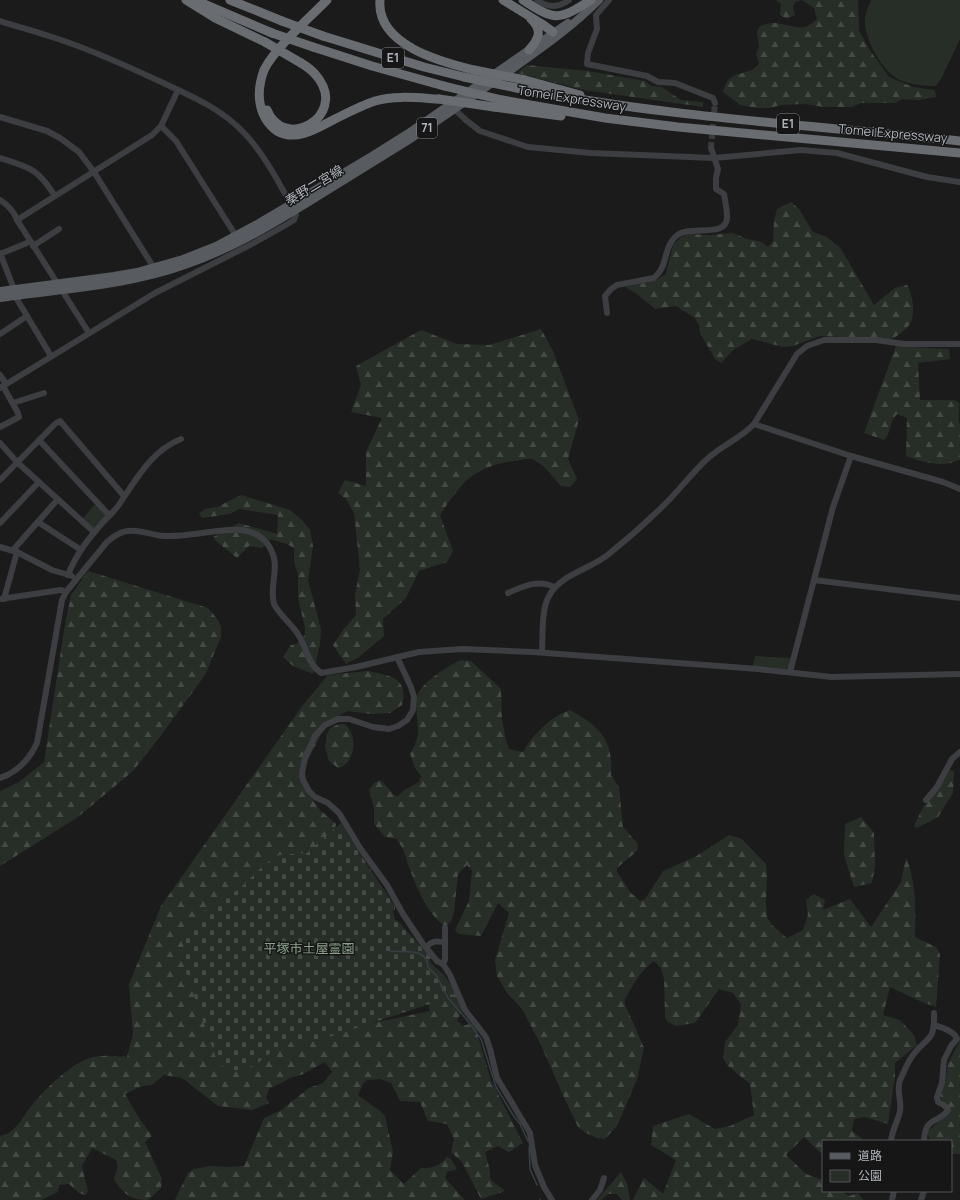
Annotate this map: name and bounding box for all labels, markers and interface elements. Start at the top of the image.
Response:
road number: E1 [382,48,404,68]
street label: Tomei Expressway [517,81,628,115]
road number: E1 [777,114,799,134]
road number: 71 [417,118,437,138]
street label: Tomei Expressway [838,119,948,147]
street label: 秦野二宮線 [282,161,346,209]
park label: 平塚市土屋霊園 [263,939,355,957]
legend [822,1140,952,1192]
text: 道路 [858,1147,882,1164]
text: 公園 [858,1167,882,1184]

